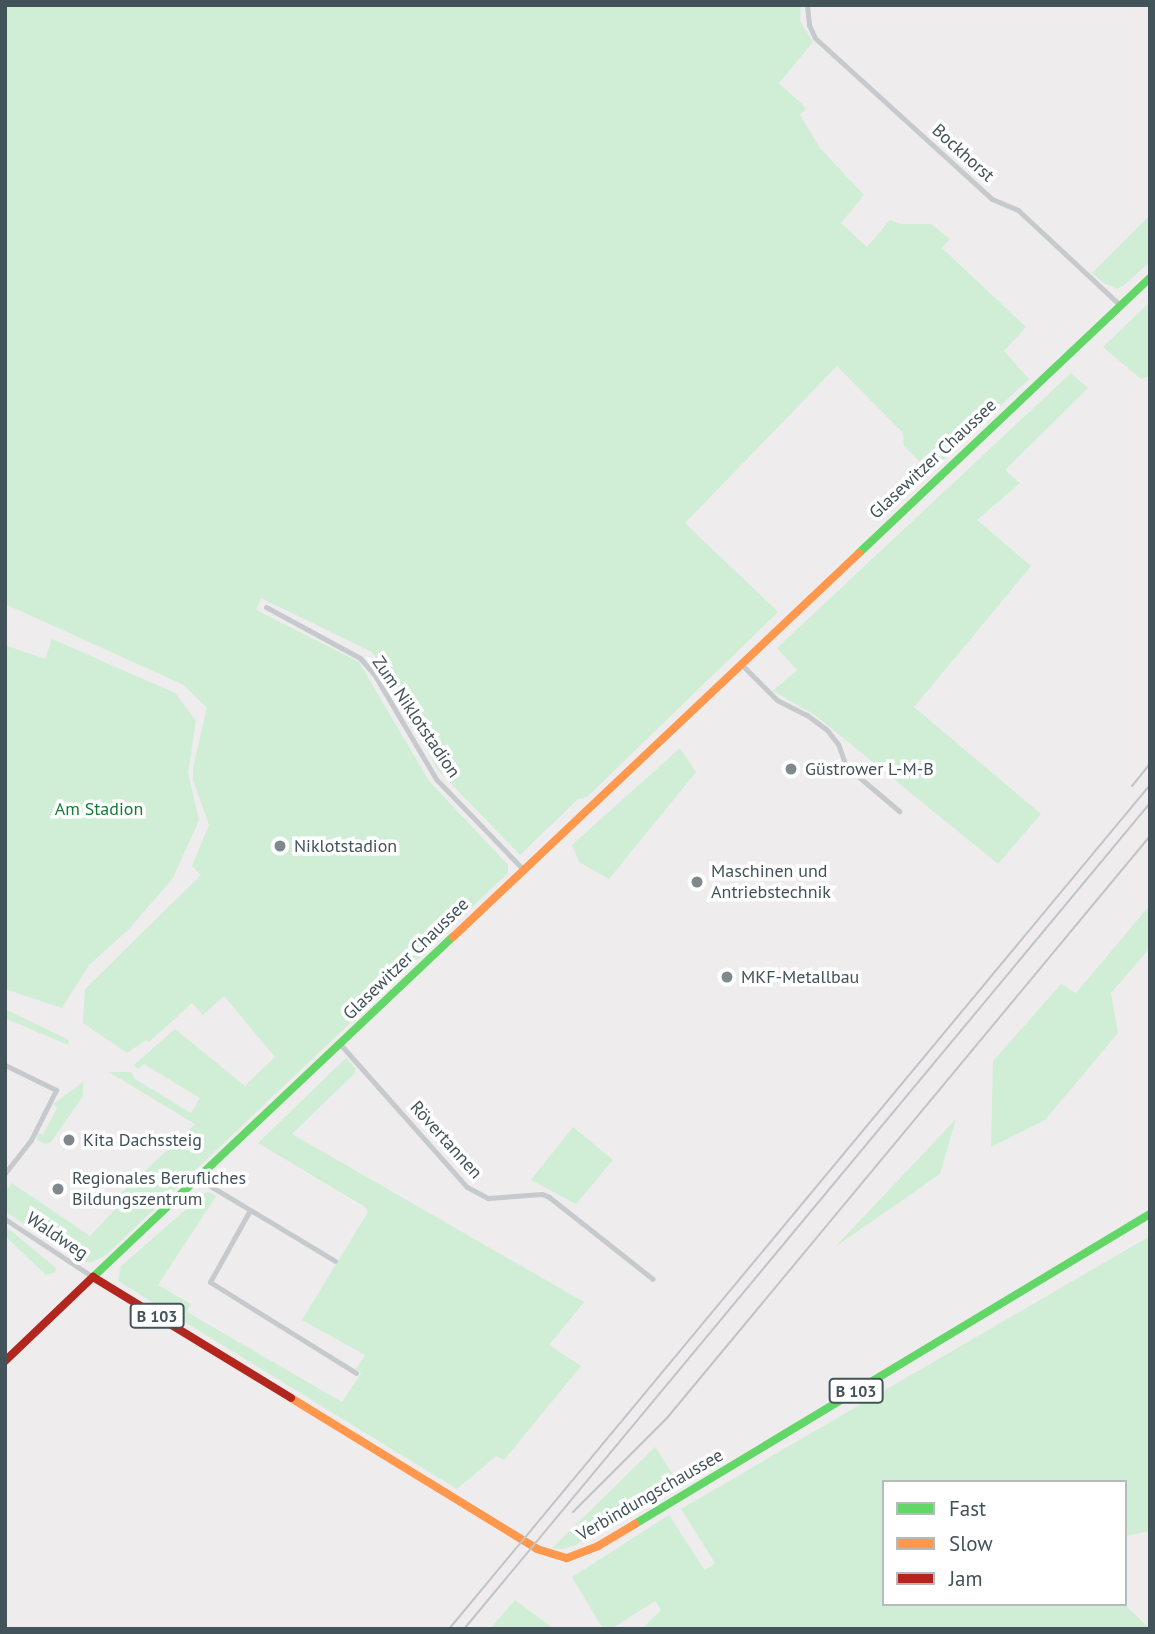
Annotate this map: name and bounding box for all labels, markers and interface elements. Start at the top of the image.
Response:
street label: Bockhorst [927,119,999,187]
street label: Glasewitzer Chaussee [865,395,1001,523]
street label: Zum Niklotstadion [367,652,465,782]
place label: Güstrower L-M-B [805,758,934,780]
marker: Güstrower L-M-B [783,761,799,777]
park label: Am Stadion [55,798,143,820]
place label: Niklotstadion [294,835,397,857]
marker: Niklotstadion [272,838,288,854]
place label: Maschinen und Antriebstechnik [711,861,831,903]
marker: Maschinen und Antriebstechnik [689,874,705,890]
street label: Glasewitzer Chaussee [339,894,473,1024]
place label: MKF-Metallbau [741,966,859,988]
marker: MKF-Metallbau [719,969,735,985]
street label: Rövertannen [405,1097,487,1183]
place label: Kita Dachssteig [83,1129,202,1151]
marker: Kita Dachssteig [61,1132,77,1148]
place label: Regionales Berufliches Bildungszentrum [72,1168,246,1210]
marker: Regionales Berufliches Bildungszentrum [50,1181,66,1197]
street label: Waldweg [22,1208,92,1264]
road number: B 103 [129,1304,185,1328]
road number: B 103 [828,1378,884,1404]
street label: Verbindungschaussee [573,1444,727,1546]
legend [882,1480,1127,1606]
text: Fast [949,1495,986,1522]
text: Slow [949,1530,993,1557]
text: Jam [949,1565,983,1592]

